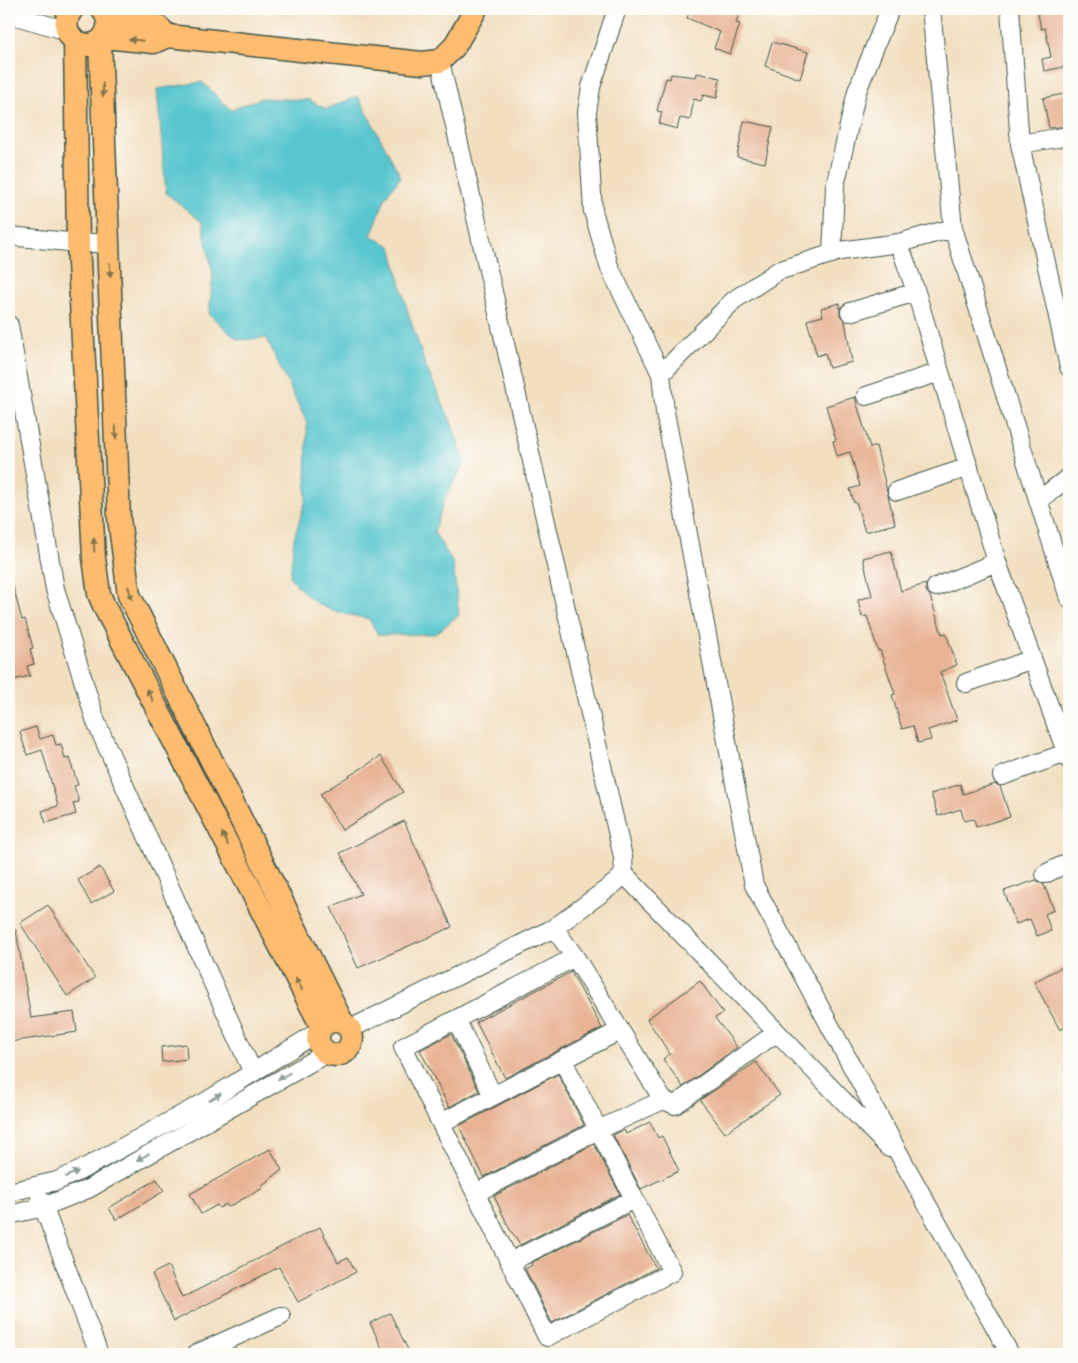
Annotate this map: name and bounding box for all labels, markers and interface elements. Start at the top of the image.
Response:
one-way arrow [128,36,144,44]
one-way arrow [99,82,107,98]
one-way arrow [106,262,114,278]
one-way arrow [112,424,120,440]
one-way arrow [89,537,97,553]
one-way arrow [126,586,134,601]
one-way arrow [146,688,154,702]
one-way arrow [220,832,229,846]
one-way arrow [295,976,303,991]
one-way arrow [277,1072,291,1080]
one-way arrow [208,1092,222,1101]
one-way arrow [137,1153,150,1162]
one-way arrow [65,1170,79,1178]

